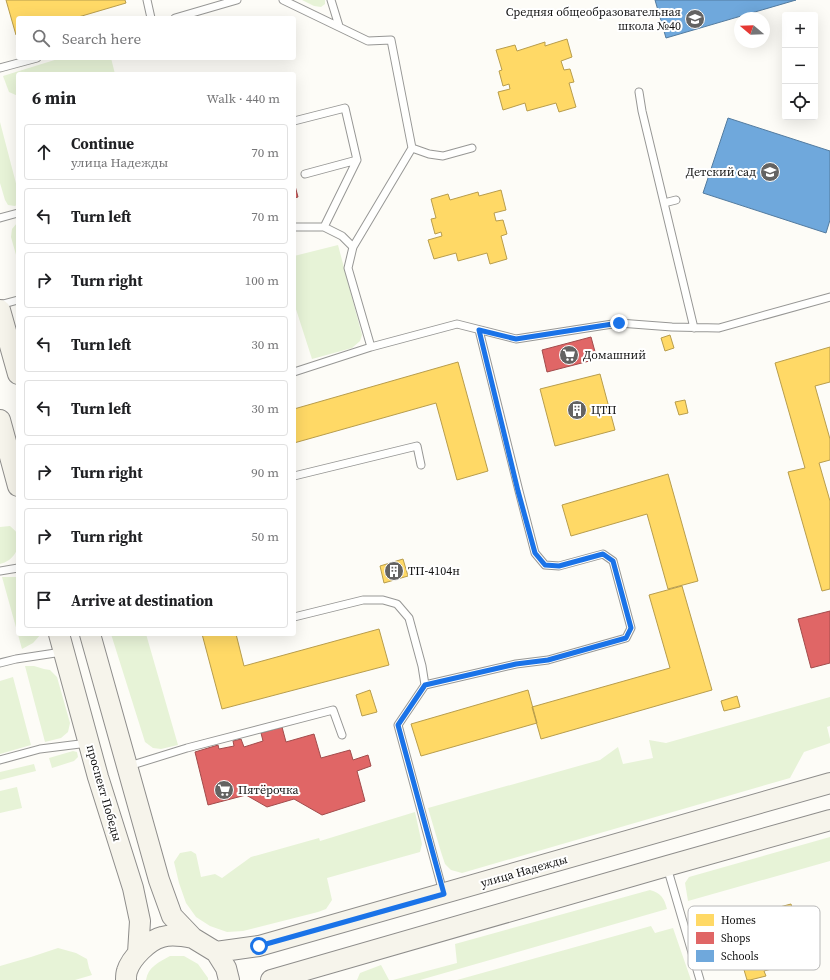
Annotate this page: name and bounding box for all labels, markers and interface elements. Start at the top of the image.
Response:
place label: Средняя общеобразовательная школа №40 [506,4,681,34]
school or university icon: Средняя общеобразовательная школа №40 [684,8,706,30]
north arrow [734,12,770,48]
map controls [782,12,818,120]
button: + [782,12,818,48]
search box [16,16,296,60]
icon: search [30,27,52,49]
text: Search here [62,28,141,49]
button: − [782,48,818,84]
button: locate [782,84,818,120]
text: 6 min [32,86,76,110]
text: Walk · 440 m [207,90,280,107]
text: Continue [71,133,134,154]
icon: ahead [33,141,55,163]
text: 70 m [251,144,279,161]
text: улица Надежды [71,154,168,171]
school or university icon: Детский сад [759,161,781,183]
place label: Детский сад [686,164,756,180]
icon: left [33,205,55,227]
text: Turn left [71,206,131,227]
text: 70 m [251,208,279,225]
icon: right [33,269,55,291]
text: Turn right [71,270,143,291]
text: 100 m [245,272,279,289]
route end [610,314,628,332]
icon: left [33,333,55,355]
text: Turn left [71,334,131,355]
text: 30 m [251,336,279,353]
supermarket icon: Домашний [558,344,580,366]
place label: Домашний [583,347,646,363]
icon: left [33,397,55,419]
text: Turn left [71,398,131,419]
building icon: ЦТП [566,399,588,421]
text: 30 m [251,400,279,417]
place label: ЦТП [591,402,617,418]
icon: right [33,461,55,483]
text: Turn right [71,462,143,483]
text: 90 m [251,464,279,481]
icon: right [33,525,55,547]
text: Turn right [71,526,143,547]
text: 50 m [251,528,279,545]
building icon: ТП-4104н [383,560,405,582]
place label: ТП-4104н [408,563,460,579]
icon: arrive [33,589,55,611]
text: Arrive at destination [71,590,213,611]
street label: проспект Победы [83,743,125,843]
supermarket icon: Пятёрочка [213,779,235,801]
place label: Пятёрочка [238,782,299,798]
street label: улица Надежды [479,851,569,891]
legend [688,906,820,970]
text: Homes [721,913,756,928]
text: Shops [721,931,750,946]
route start [250,937,268,955]
text: Schools [721,949,759,964]

